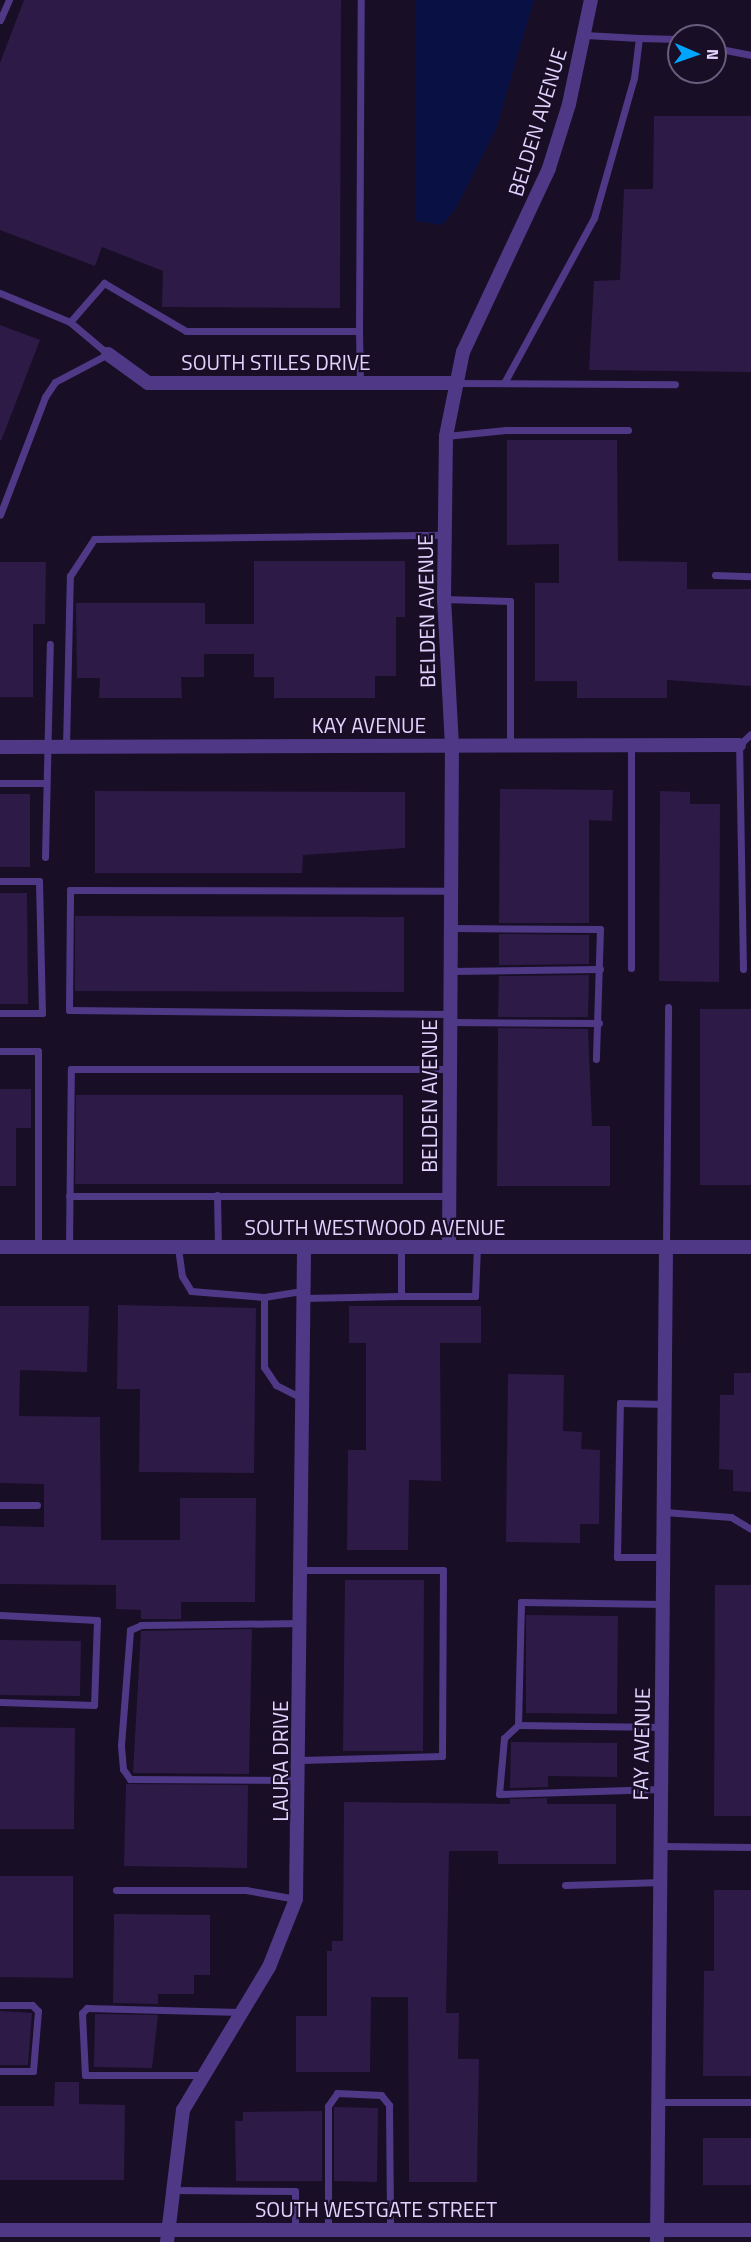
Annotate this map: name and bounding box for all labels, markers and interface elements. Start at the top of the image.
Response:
north arrow [667,24,727,84]
street label: BELDEN AVENUE [502,45,572,199]
text: N [701,49,725,61]
street label: SOUTH STILES DRIVE [181,349,371,375]
street label: BELDEN AVENUE [412,534,440,688]
street label: KAY AVENUE [312,712,426,738]
street label: BELDEN AVENUE [416,1019,442,1173]
street label: SOUTH WESTWOOD AVENUE [245,1214,505,1240]
street label: FAY AVENUE [627,1687,655,1801]
street label: LAURA DRIVE [267,1700,293,1822]
street label: SOUTH WESTGATE STREET [255,2196,497,2222]

